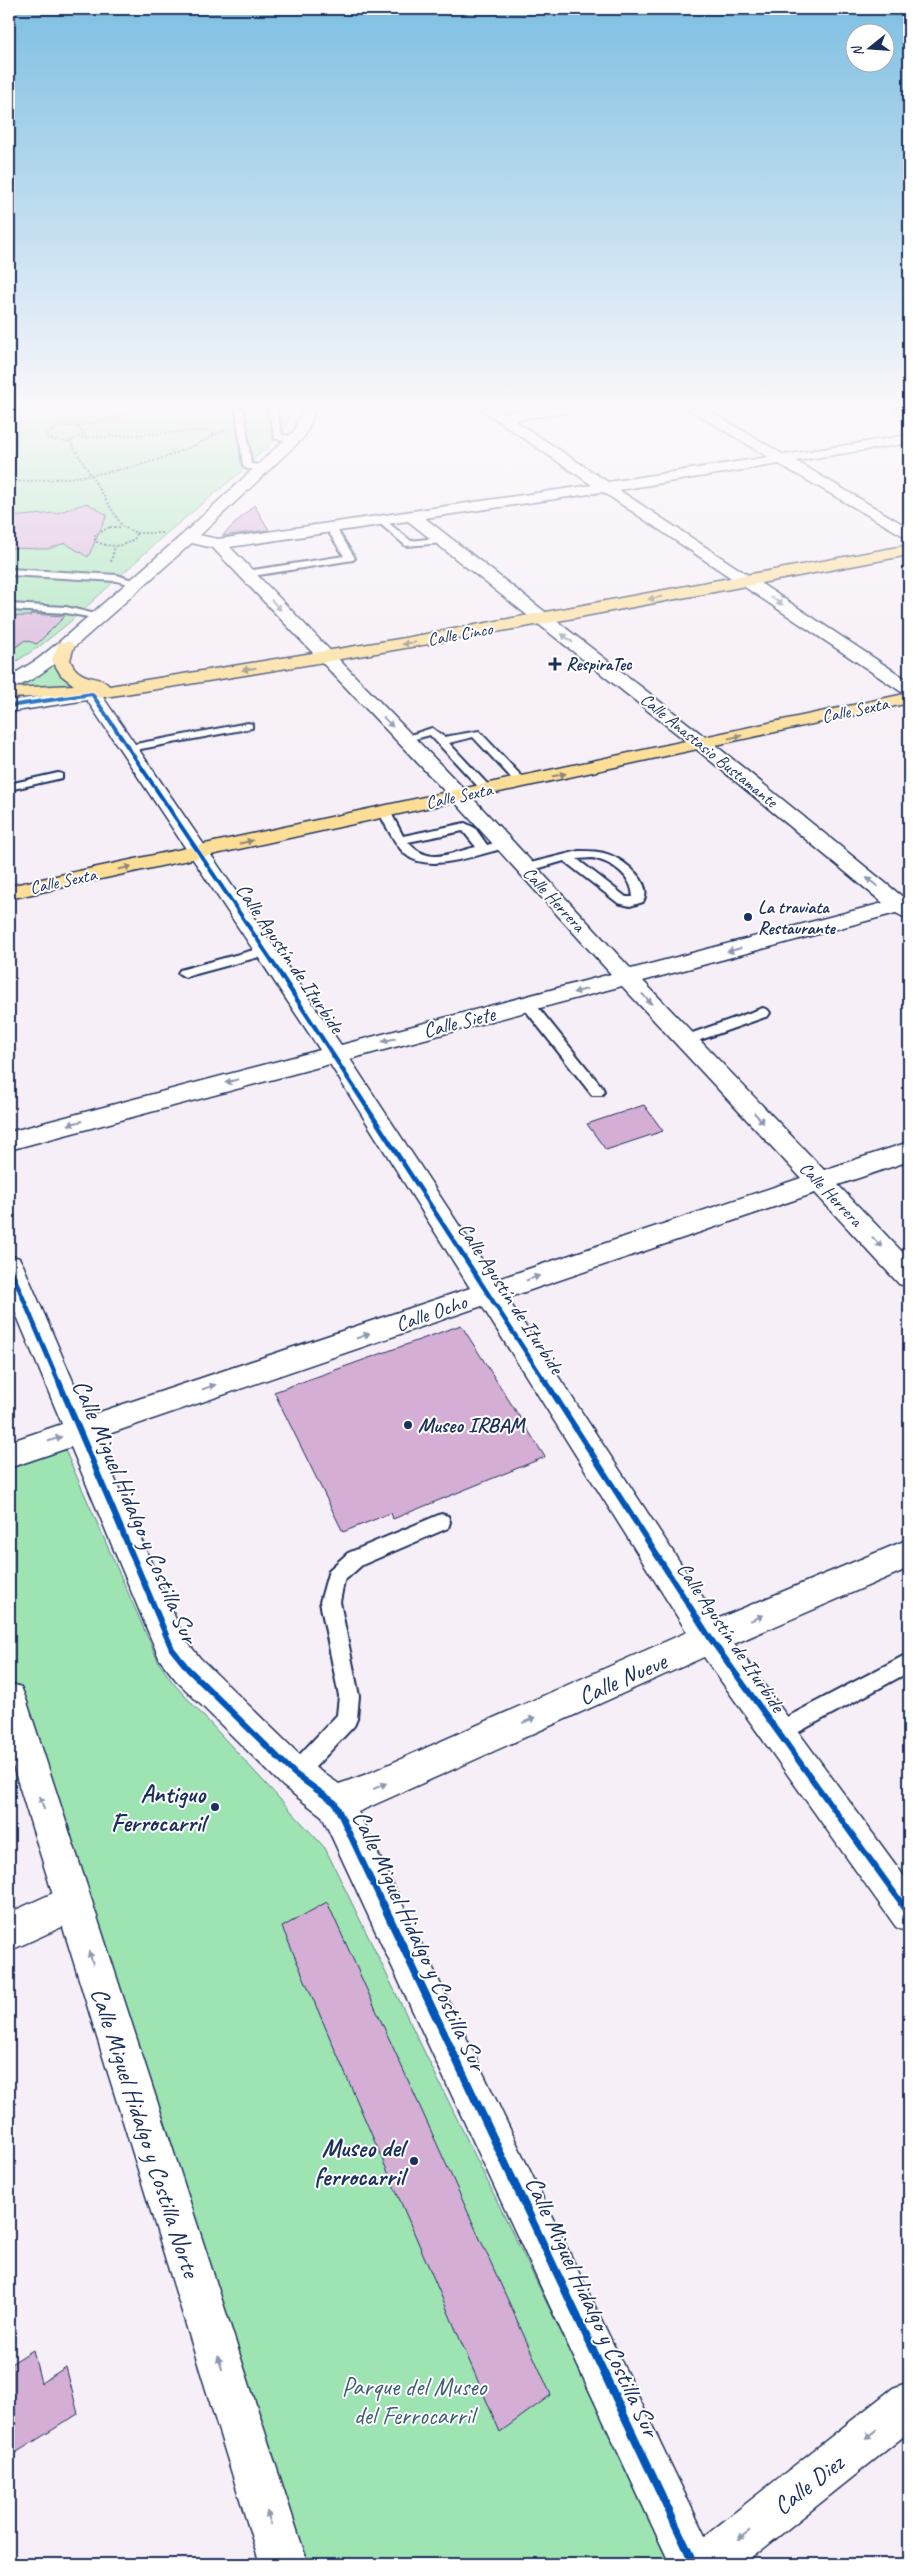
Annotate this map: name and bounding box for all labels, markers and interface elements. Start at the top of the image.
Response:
north arrow [846,22,896,72]
text: N [848,43,867,58]
one-way arrow [647,595,663,603]
one-way arrow [770,596,783,606]
one-way arrow [270,599,282,611]
street label: Calle Cinco [426,617,496,651]
one-way arrow [561,633,574,644]
one-way arrow [401,639,417,647]
place label: RespiraTec [566,653,633,675]
marker: RespiraTec [548,657,562,671]
one-way arrow [240,666,256,674]
street label: Calle Anastasio Bustamante [636,688,783,813]
street label: Calle Sexta [820,692,891,728]
one-way arrow [382,716,394,728]
one-way arrow [727,732,743,740]
one-way arrow [551,770,567,778]
street label: Calle Sexta [424,778,495,814]
one-way arrow [239,838,254,846]
street label: Calle Herrera [518,862,591,937]
street label: Calle Sexta [28,863,99,899]
one-way arrow [117,864,132,872]
one-way arrow [865,877,878,888]
street label: Calle Agustín de Iturbide [230,878,351,1040]
place label: La traviata Restaurante [758,896,837,939]
marker: La traviata Restaurante [742,911,754,923]
one-way arrow [727,946,742,954]
one-way arrow [573,987,588,995]
one-way arrow [641,993,653,1005]
street label: Calle Siete [421,1000,499,1043]
one-way arrow [381,1036,397,1044]
one-way arrow [224,1077,239,1085]
one-way arrow [753,1111,765,1123]
one-way arrow [67,1120,82,1128]
street label: Calle Herrera [795,1157,868,1232]
street label: Calle Agustín de Iturbide [452,1217,571,1380]
one-way arrow [870,1235,882,1247]
one-way arrow [526,1274,541,1281]
street label: Calle Ocho [392,1288,471,1337]
one-way arrow [355,1331,370,1339]
street label: Calle Miguel Hidalgo y Costilla Sur [65,1375,206,1651]
one-way arrow [201,1383,216,1391]
place label: Museo IRBAM [418,1412,526,1438]
marker: Museo IRBAM [402,1419,414,1431]
one-way arrow [48,1435,63,1443]
street label: Calle Agustín de Iturbide [671,1557,792,1719]
one-way arrow [750,1614,764,1622]
street label: Calle Nueve [573,1645,673,1713]
one-way arrow [522,1715,536,1723]
place label: Antiguo Ferrocarril [111,1778,210,1839]
one-way arrow [373,1781,387,1789]
one-way arrow [37,1795,45,1810]
marker: Antiguo Ferrocarril [209,1801,221,1813]
street label: Calle Miguel Hidalgo y Costilla Sur [345,1805,495,2078]
one-way arrow [87,1950,95,1965]
street label: Calle Miguel Hidalgo y Costilla Norte [83,1983,208,2283]
place label: Museo del ferrocarril [314,2132,409,2193]
marker: Museo del ferrocarril [408,2155,420,2167]
street label: Calle Miguel Hidalgo y Costilla Sur [518,2171,668,2444]
one-way arrow [215,2355,223,2370]
park label: Parque del Museo del Ferrocarril [342,2371,487,2432]
one-way arrow [865,2429,878,2440]
street label: Calle Diez [767,2446,852,2522]
one-way arrow [265,2510,272,2525]
one-way arrow [738,2530,751,2541]

